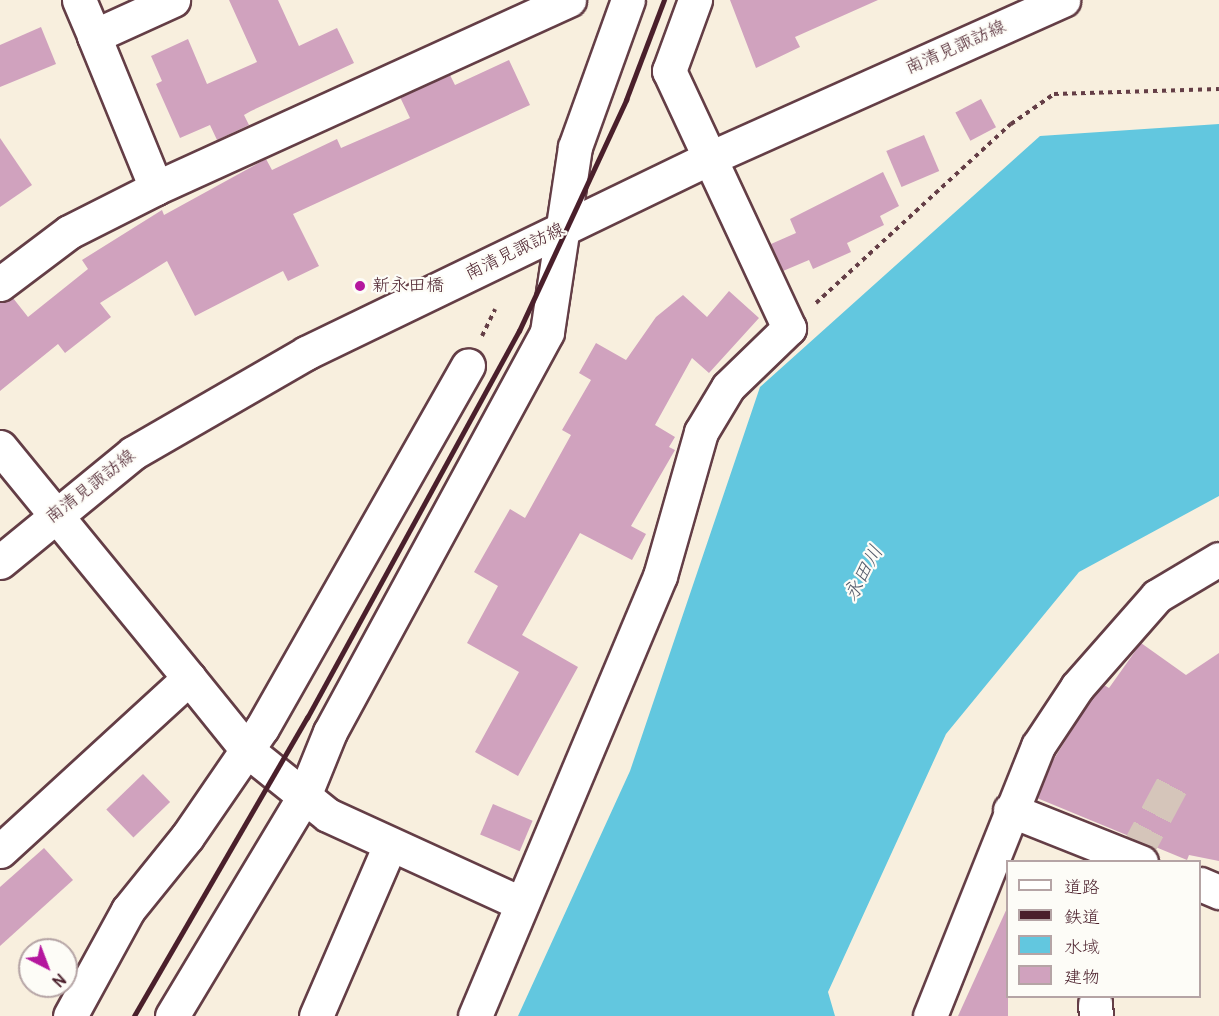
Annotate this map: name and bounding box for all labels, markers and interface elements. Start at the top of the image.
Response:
street label: 南清見諏訪線 [902,16,1010,80]
street label: 南清見諏訪線 [462,219,568,285]
place label: 新永田橋 [372,275,444,297]
marker: 新永田橋 [353,279,367,293]
street label: 南清見諏訪線 [42,445,140,529]
water label: 永田川 [838,541,888,605]
legend [1006,860,1201,998]
text: 道路 [1064,876,1100,899]
text: 鉄道 [1064,906,1100,929]
text: 水域 [1064,936,1100,959]
north arrow [18,938,78,998]
text: 建物 [1064,966,1100,989]
text: N [48,969,69,991]

